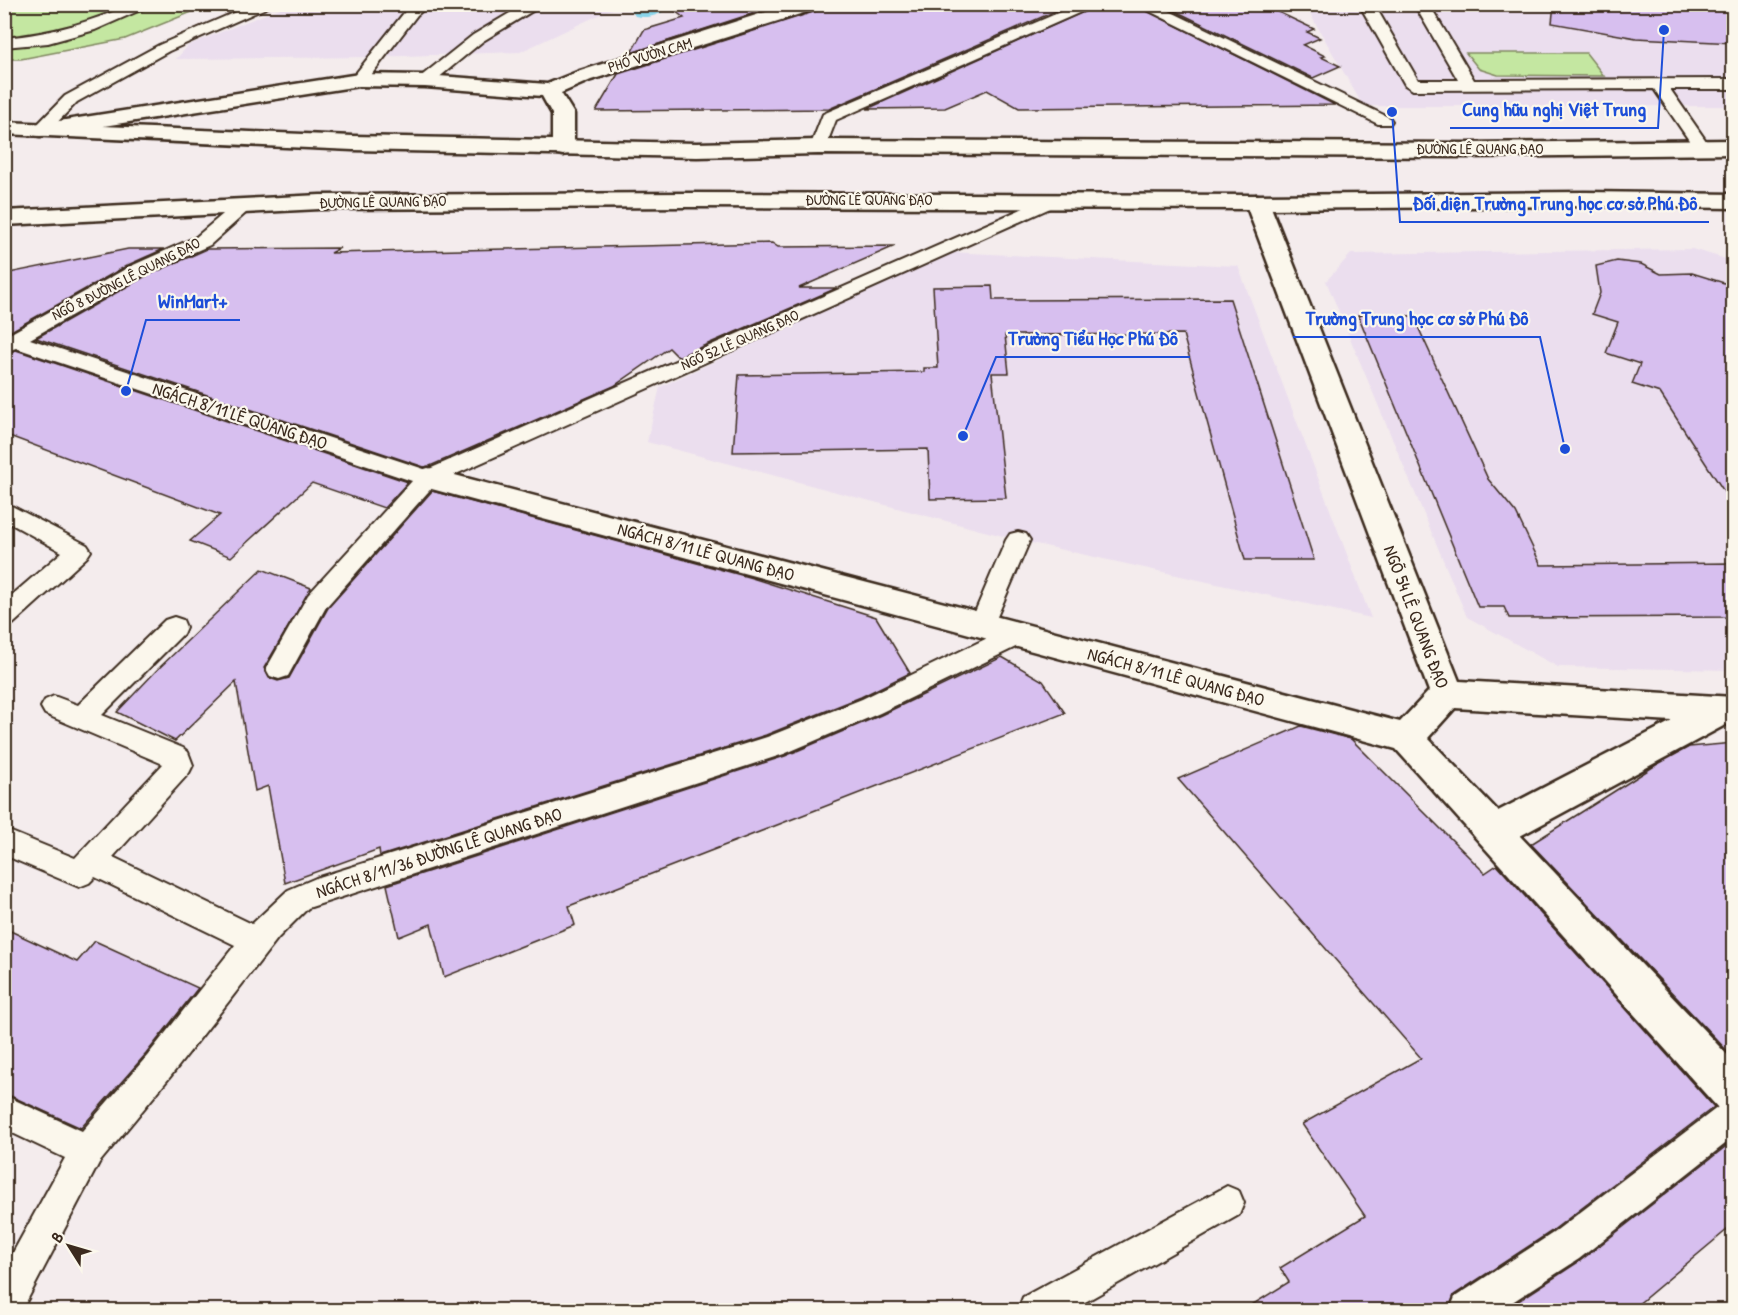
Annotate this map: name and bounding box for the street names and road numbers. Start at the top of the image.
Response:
street label: PHỐ VƯỜN CAM [605,32,695,77]
street label: ĐƯỜNG LÊ QUANG ĐẠO [1416,138,1544,159]
street label: ĐƯỜNG LÊ QUANG ĐẠO [805,189,933,210]
street label: ĐƯỜNG LÊ QUANG ĐẠO [319,190,447,213]
street label: NGÕ 8 ĐƯỜNG LÊ QUANG ĐẠO [48,232,204,325]
street label: NGÕ 52 LÊ QUANG ĐẠO [677,304,802,375]
street label: NGÁCH 8/11 LÊ QUANG ĐẠO [150,375,331,456]
street label: NGÁCH 8/11 LÊ QUANG ĐẠO [615,516,797,587]
street label: NGÕ 54 LÊ QUANG ĐẠO [1378,542,1455,692]
street label: NGÁCH 8/11 LÊ QUANG ĐẠO [1085,641,1267,712]
street label: NGÁCH 8/11/36 ĐƯỜNG LÊ QUANG ĐẠO [313,801,565,904]

